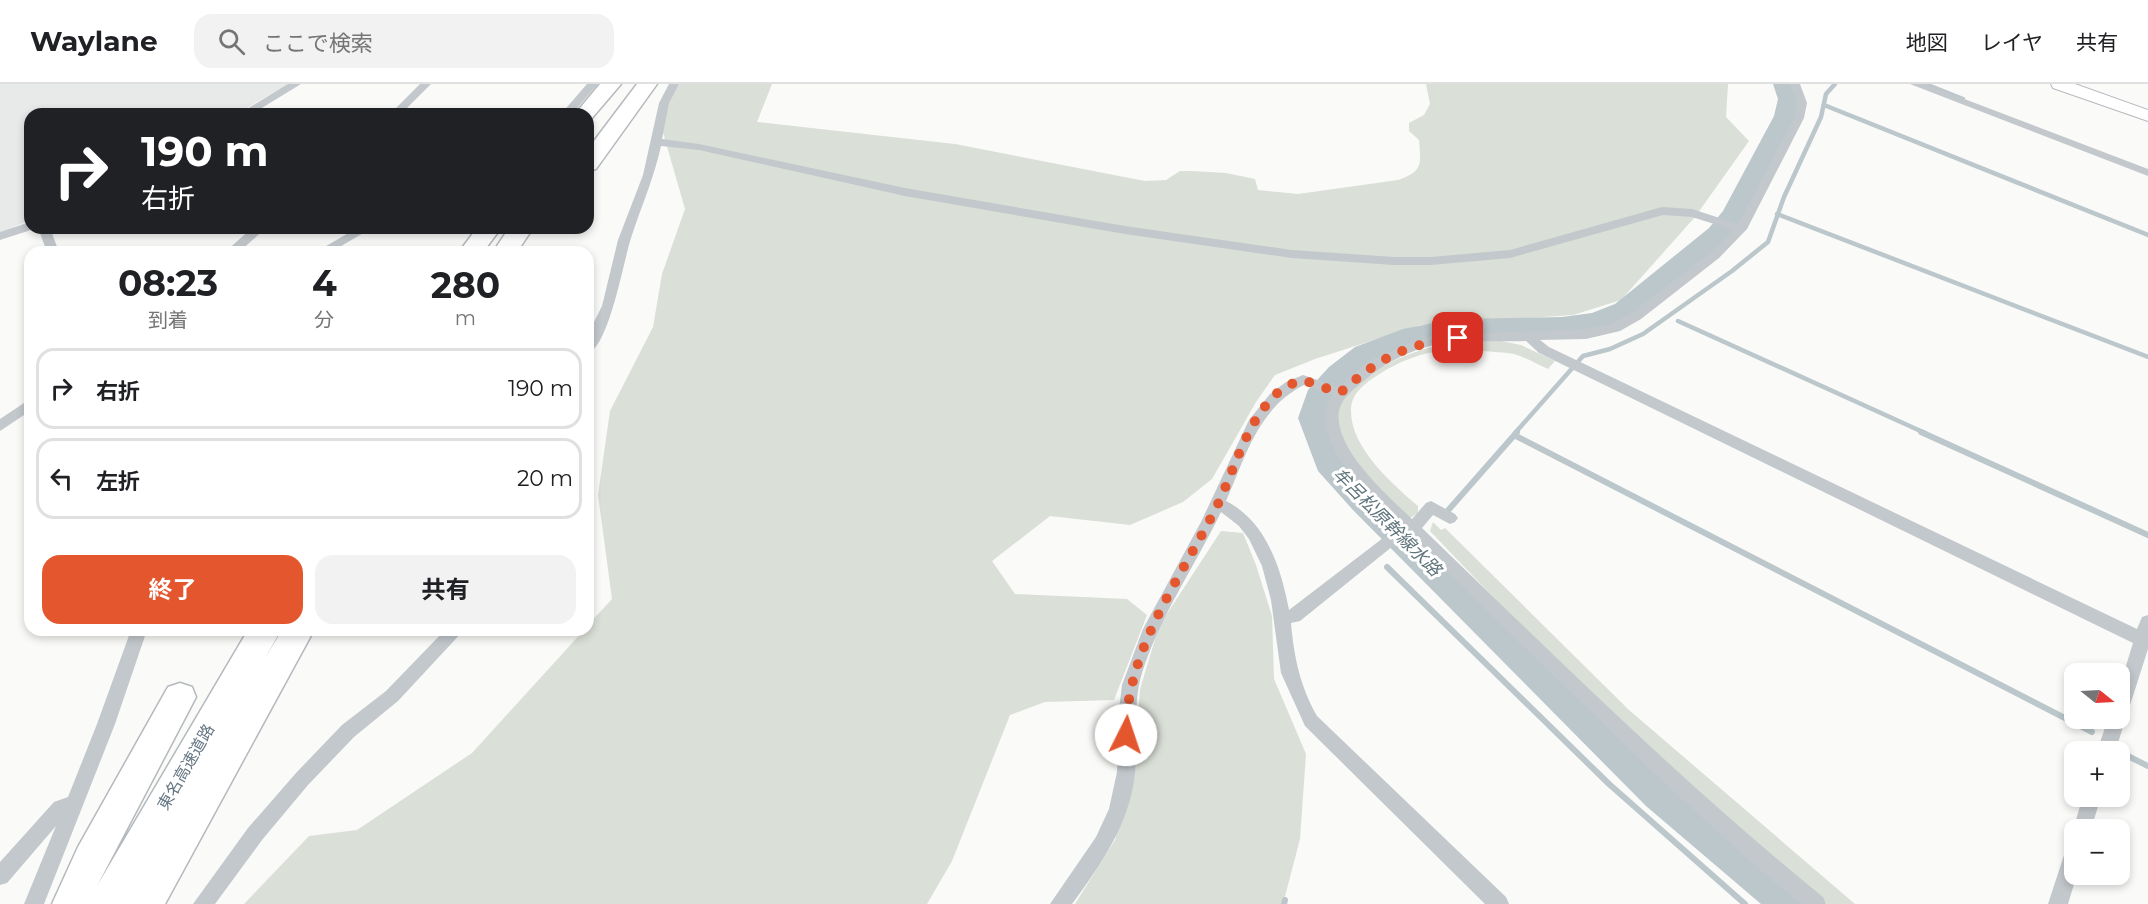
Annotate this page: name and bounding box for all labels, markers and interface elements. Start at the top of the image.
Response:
search box [194,14,614,68]
text: Waylane [30,24,158,58]
icon: search [215,25,248,58]
text: ここで検索 [263,30,373,57]
text: 地図 [1906,30,1948,55]
text: レイヤ [1981,30,2043,55]
text: 共有 [2076,30,2118,55]
text: 190 m [141,125,269,177]
icon: right [42,132,120,210]
text: 右折 [141,182,195,215]
text: 08:23 [118,261,218,305]
text: 4 [312,261,337,305]
text: 280 [431,263,500,307]
text: m [455,306,476,330]
text: 到着 [148,308,188,332]
text: 分 [314,308,334,332]
pin [1432,312,1483,363]
icon: arrive [1441,321,1474,354]
icon: right [45,372,78,405]
text: 190 m [508,375,573,402]
text: 右折 [96,378,140,405]
icon: left [45,462,78,495]
water label: 牟呂松原幹線水路 [1328,463,1447,582]
text: 20 m [517,465,573,492]
text: 左折 [96,468,140,495]
button: 終了 [42,555,303,624]
button: 共有 [315,555,576,624]
north arrow [2064,663,2130,729]
map controls [2064,663,2130,885]
position arrow [1094,703,1158,767]
street label: 東名高速道路 [154,721,218,813]
button: + [2064,741,2130,807]
button: − [2064,819,2130,885]

